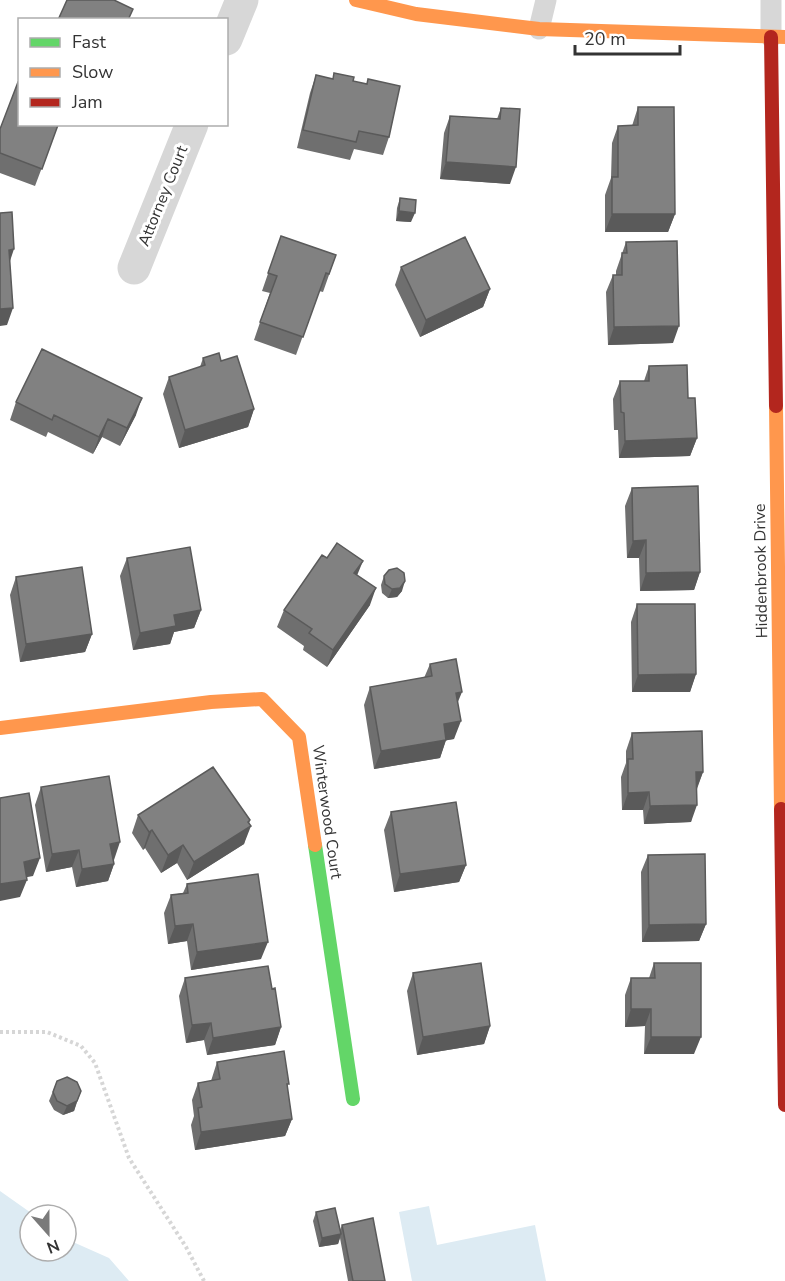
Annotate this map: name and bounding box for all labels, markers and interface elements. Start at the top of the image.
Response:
legend [18,18,228,126]
scale bar [575,18,680,56]
text: 20 m [584,27,626,51]
text: Fast [72,30,107,54]
text: Slow [72,60,113,84]
text: Jam [71,90,103,114]
street label: Attorney Court [133,142,193,250]
street label: Hiddenbrook Drive [749,503,773,639]
street label: Winterwood Court [307,744,347,881]
north arrow [18,1203,78,1263]
text: N [43,1234,63,1258]

